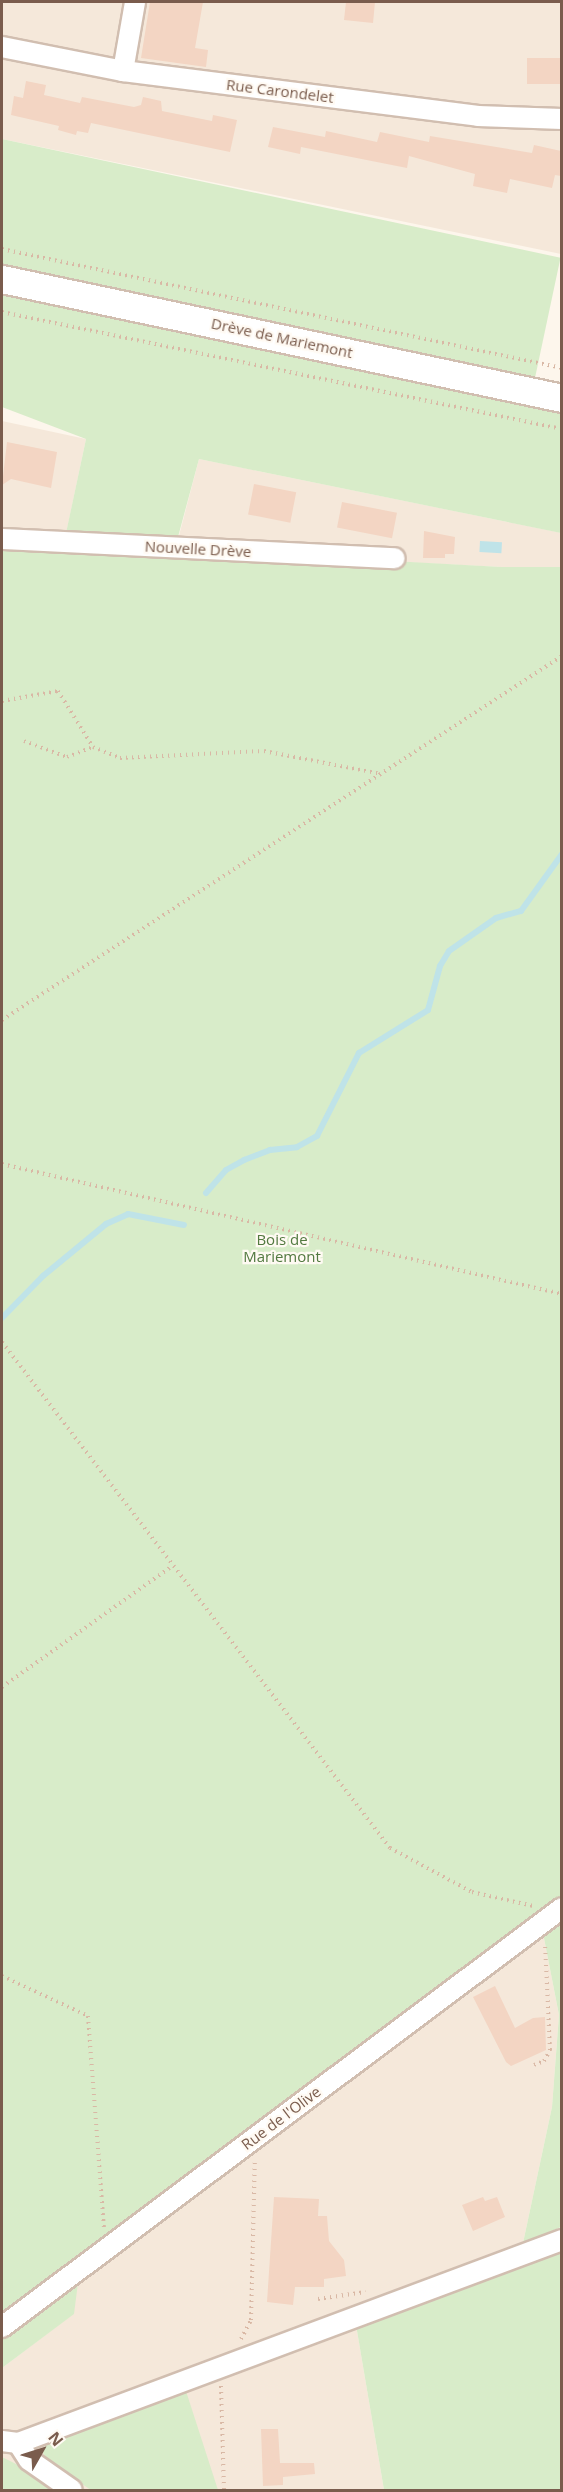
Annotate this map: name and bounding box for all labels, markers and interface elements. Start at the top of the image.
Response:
street label: Rue Carondelet [225,75,335,107]
street label: Drève de Mariemont [210,314,354,362]
street label: Nouvelle Drève [144,537,252,561]
park label: Bois de Mariemont [243,1230,321,1265]
street label: Rue de l'Olive [238,2082,324,2154]
north arrow [12,2420,72,2480]
text: N [43,2427,69,2451]

